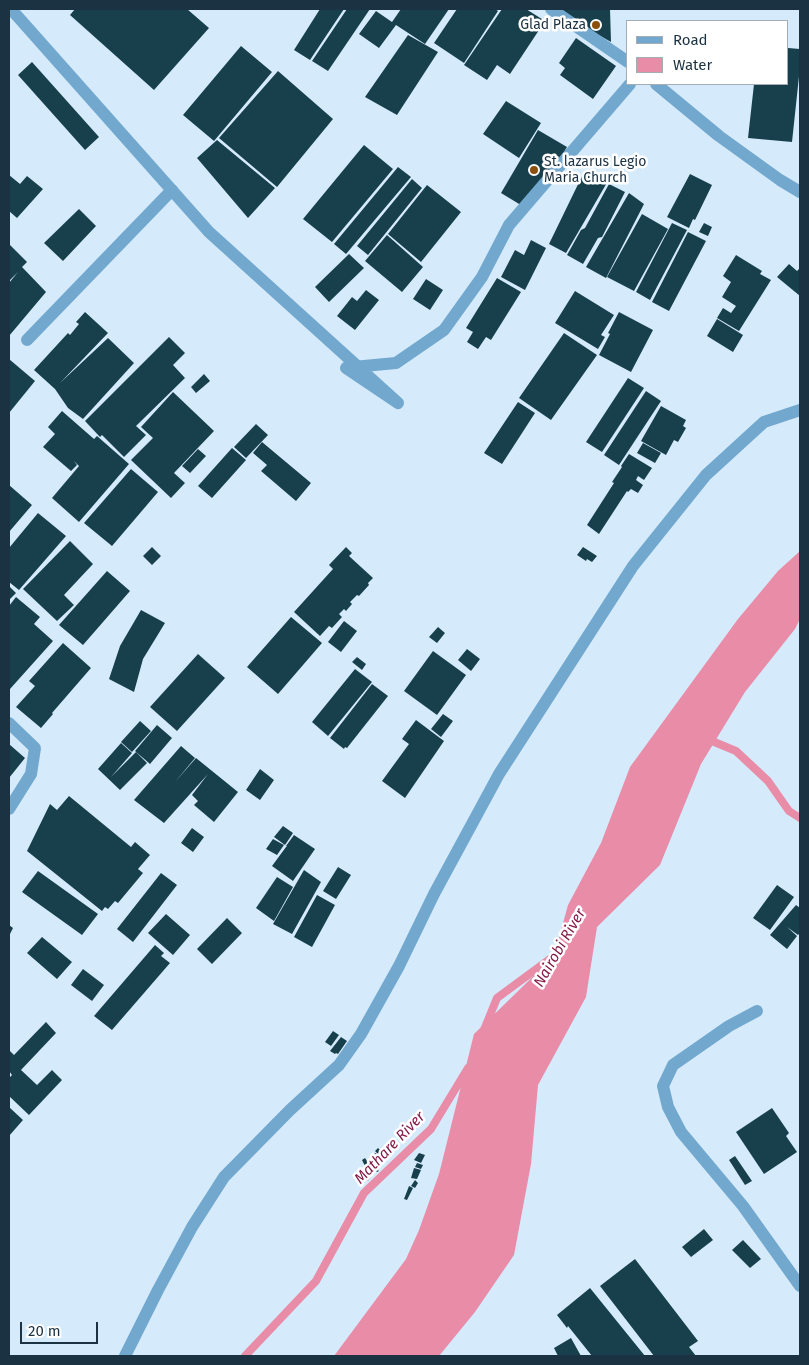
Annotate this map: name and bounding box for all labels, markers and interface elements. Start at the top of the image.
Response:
place label: Glad Plaza [520,17,586,33]
marker: Glad Plaza [590,19,602,31]
legend [626,20,789,85]
text: Road [673,31,708,49]
text: Water [673,56,712,74]
place label: St. lazarus Legio Maria Church [544,154,646,186]
marker: St. lazarus Legio Maria Church [528,164,540,176]
water label: Nairobi River [530,906,590,990]
water label: Mathare River [351,1108,429,1188]
scale bar [22,1312,100,1344]
text: 20 m [28,1322,61,1340]

